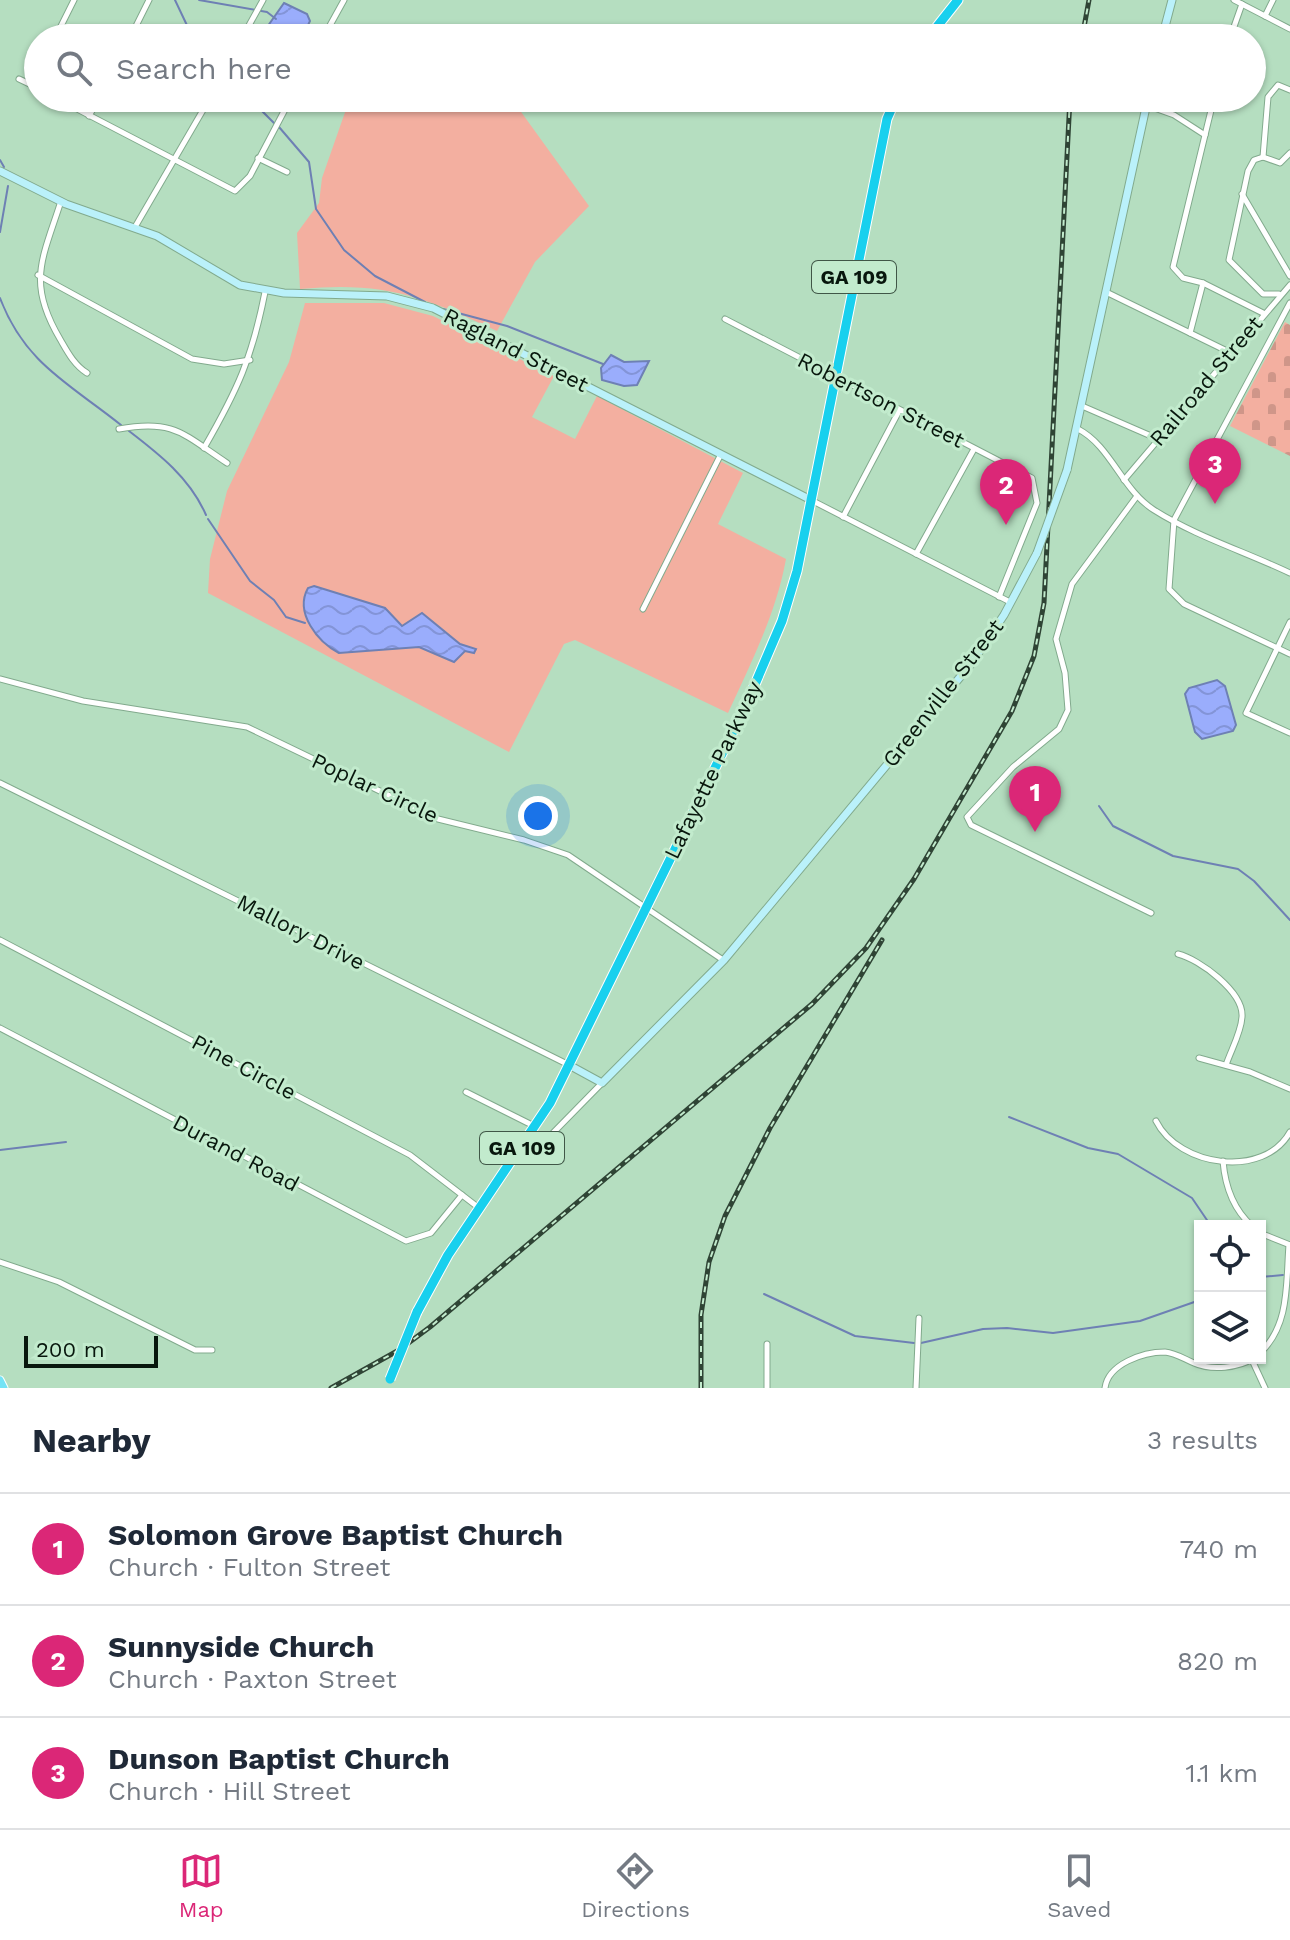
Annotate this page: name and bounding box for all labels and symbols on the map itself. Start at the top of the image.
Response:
road number: GA 109 [812,261,896,293]
street label: Ragland Street [439,303,593,397]
street label: Railroad Street [1145,311,1267,451]
street label: Robertson Street [794,347,968,453]
pin: 3 [1189,438,1241,504]
pin: 2 [980,459,1032,525]
street label: Greenville Street [878,614,1008,772]
street label: Lafayette Parkway [659,676,767,863]
street label: Poplar Circle [308,748,442,828]
pin: 1 [1009,766,1061,832]
your location [518,796,558,836]
street label: Mallory Drive [233,889,369,975]
street label: Pine Circle [188,1029,300,1105]
street label: Durand Road [169,1109,303,1197]
road number: GA 109 [480,1132,564,1164]
scale bar [24,1332,158,1368]

